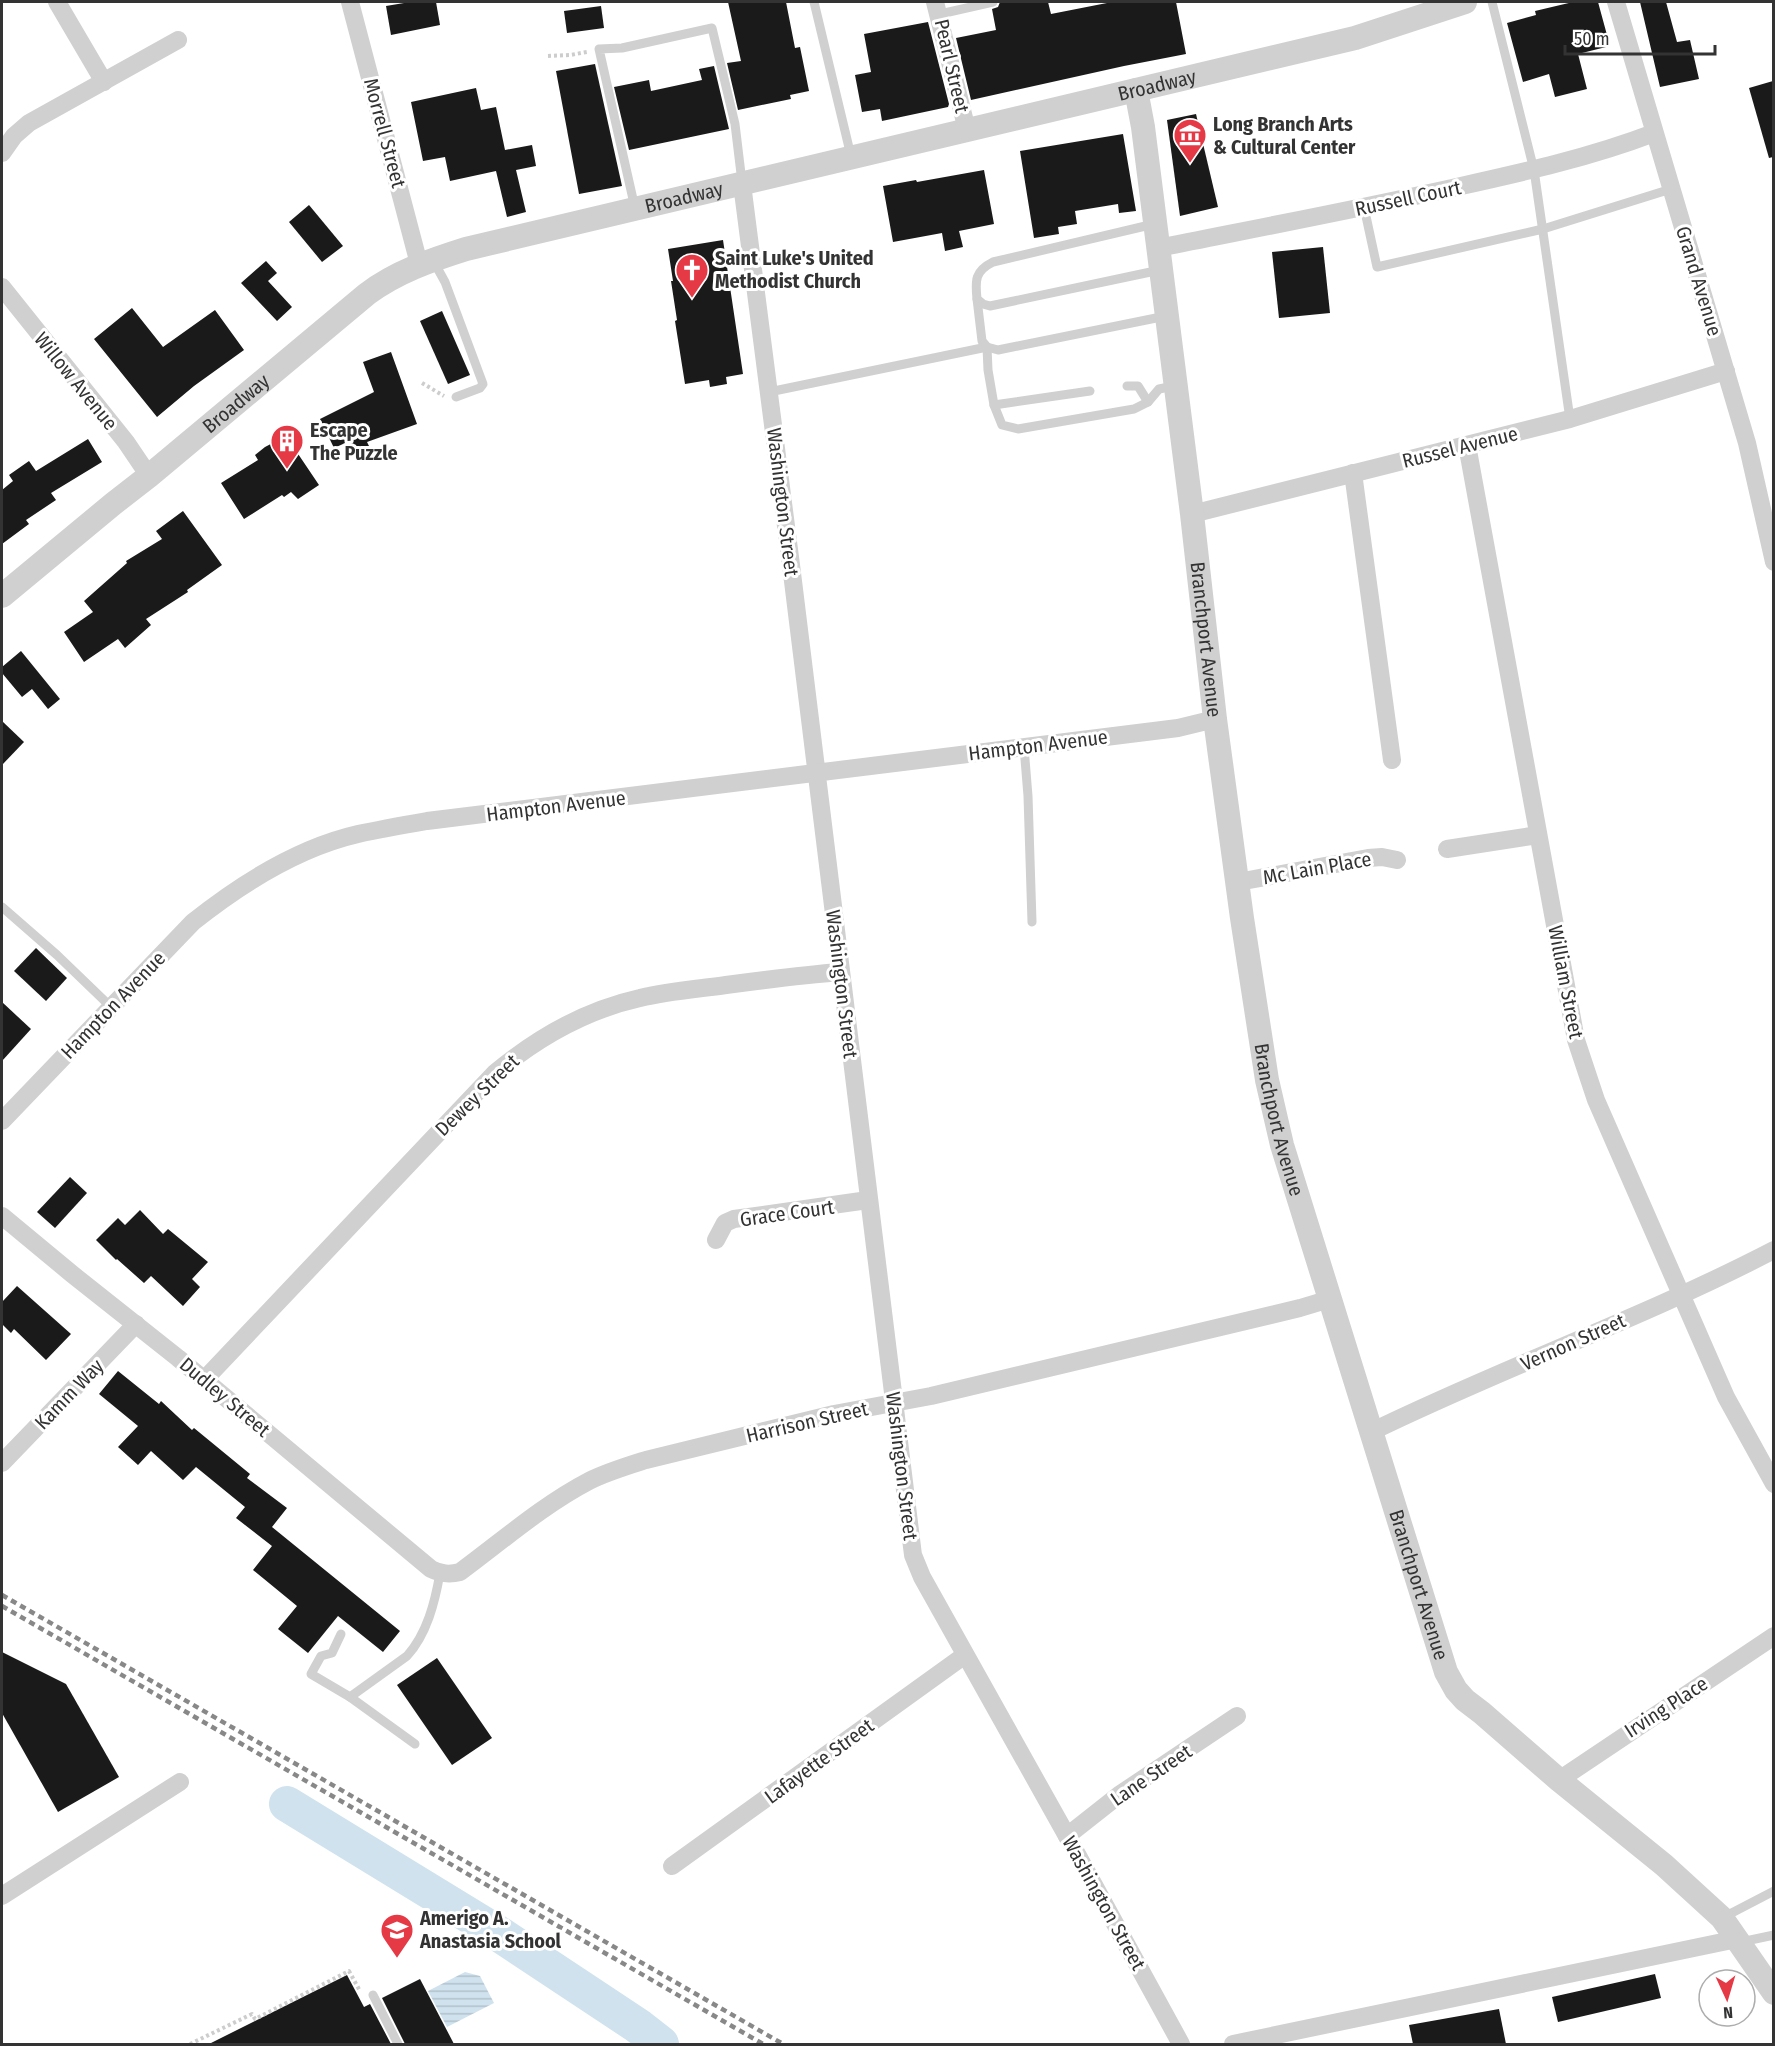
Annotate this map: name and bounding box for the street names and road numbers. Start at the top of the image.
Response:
street label: Pearl Street [930,17,975,116]
street label: Broadway [1115,64,1198,106]
street label: Morrell Street [359,76,411,191]
street label: Russell Court [1353,175,1464,221]
street label: Broadway [642,176,725,218]
street label: Grand Avenue [1671,223,1727,339]
street label: Willow Avenue [29,327,123,435]
street label: Broadway [198,369,274,438]
street label: Russel Avenue [1400,421,1520,473]
street label: Washington Street [762,426,804,578]
street label: Branchport Avenue [1185,560,1227,718]
street label: Hampton Avenue [967,725,1109,765]
street label: Hampton Avenue [485,786,627,826]
street label: Mc Lain Place [1261,847,1373,889]
street label: Washington Street [821,908,863,1060]
street label: William Street [1543,923,1589,1041]
street label: Hampton Avenue [56,946,170,1064]
street label: Branchport Avenue [1250,1042,1309,1199]
street label: Dewey Street [430,1049,524,1141]
street label: Grace Court [738,1194,836,1231]
street label: Vernon Street [1517,1308,1629,1376]
street label: Dudley Street [175,1352,275,1442]
street label: Kamm Way [30,1354,108,1434]
street label: Washington Street [881,1390,923,1542]
street label: Harrison Street [744,1396,871,1448]
street label: Branchport Avenue [1384,1507,1454,1663]
street label: Irving Place [1620,1671,1712,1743]
street label: Lafayette Street [760,1713,879,1809]
street label: Lane Street [1106,1739,1197,1811]
street label: Washington Street [1057,1832,1151,1975]

